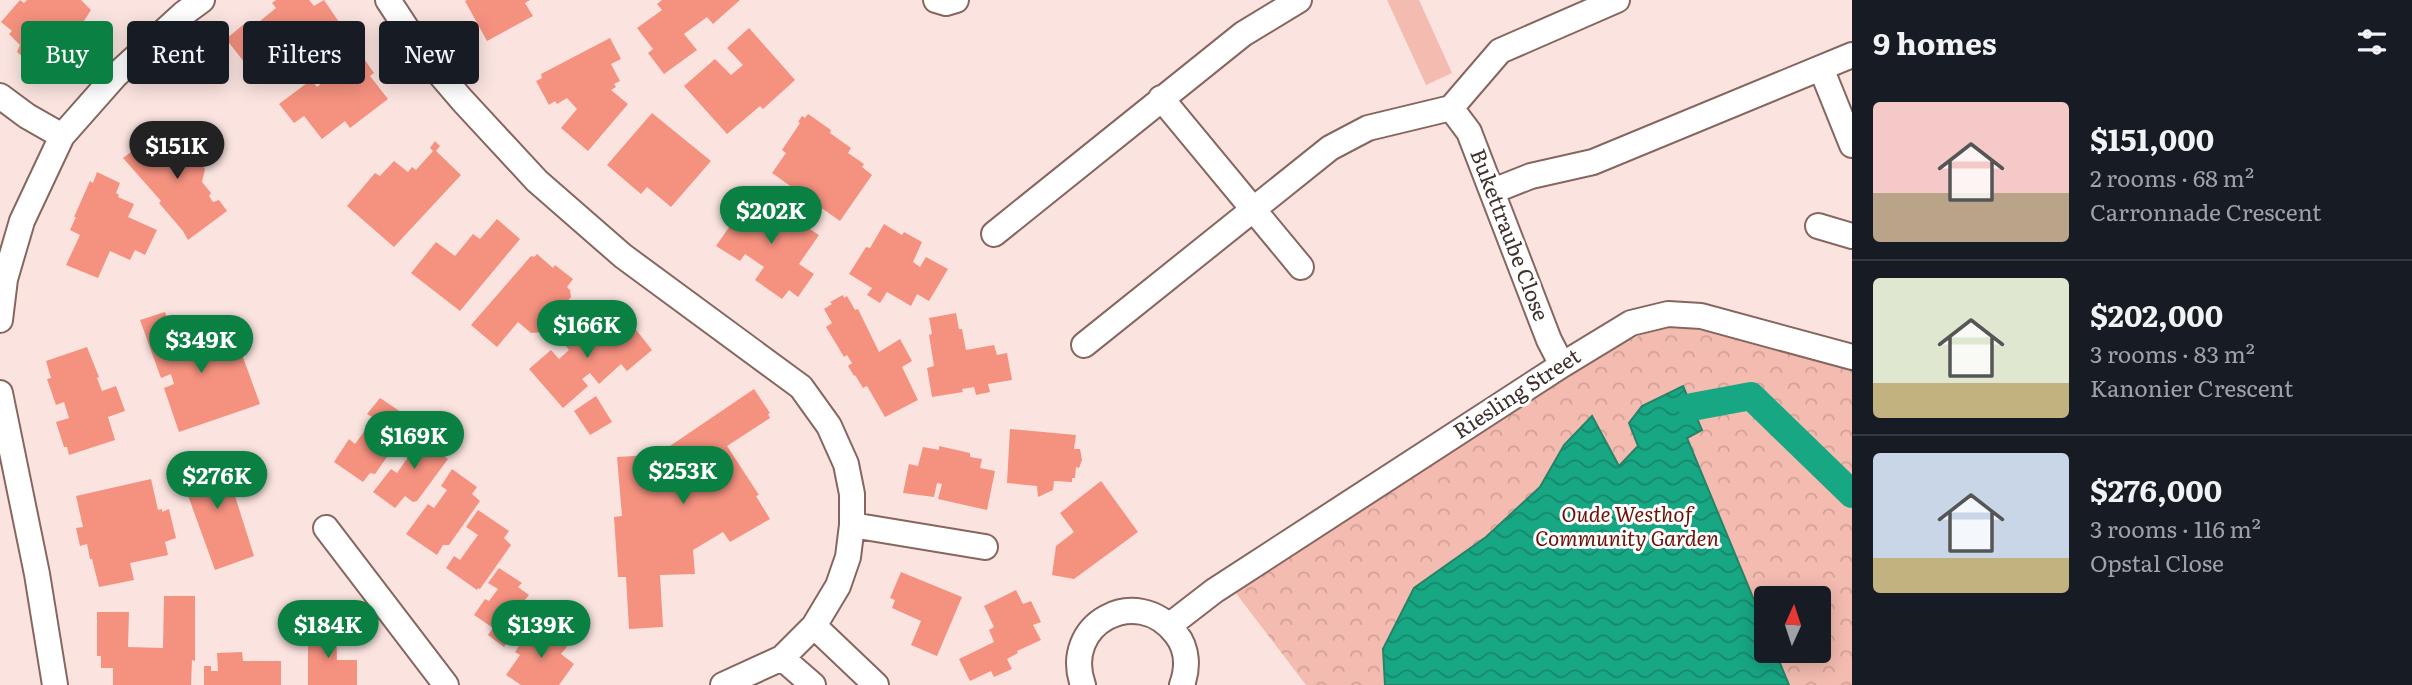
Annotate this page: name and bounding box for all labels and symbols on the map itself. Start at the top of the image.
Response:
pin: $151K [128,122,226,181]
street label: Bukettraube Close [1464,144,1558,325]
pin: $202K [722,187,820,246]
pin: $166K [538,300,636,360]
pin: $349K [152,316,250,375]
street label: Riesling Street [1446,339,1586,445]
pin: $169K [365,412,463,471]
pin: $253K [634,447,732,506]
pin: $276K [168,452,266,511]
park label: Oude Westhof Community Garden [1535,497,1720,552]
north arrow [1754,586,1830,663]
pin: $184K [279,600,377,660]
pin: $139K [492,600,590,660]

